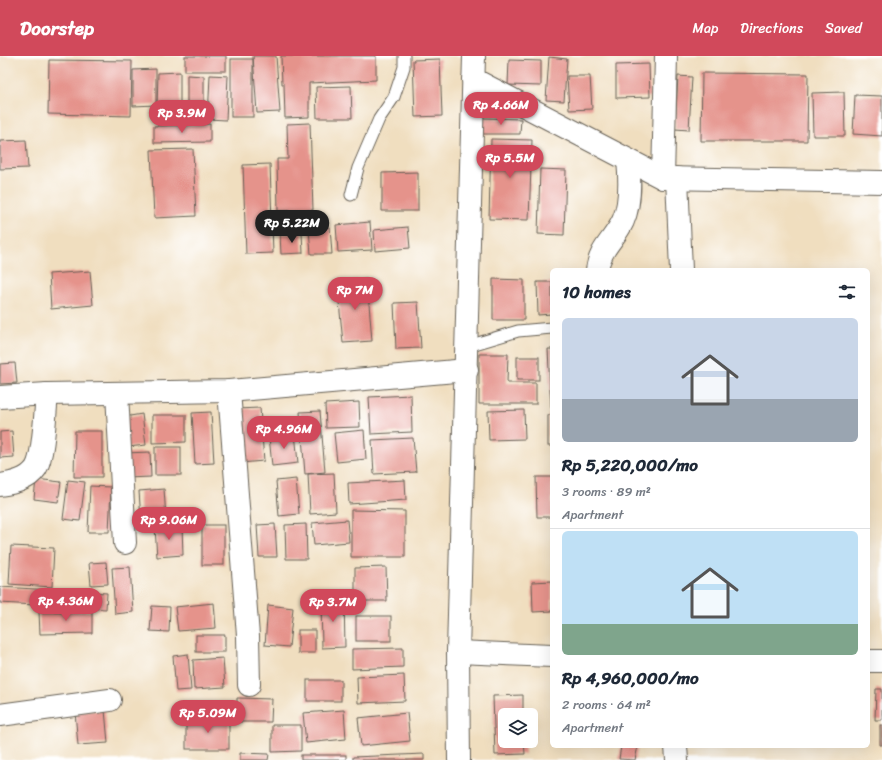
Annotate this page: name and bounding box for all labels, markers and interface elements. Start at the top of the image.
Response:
text: Doorstep [20,12,94,45]
text: Map [692,16,718,41]
text: Directions [740,16,803,41]
text: Saved [825,16,862,41]
pin: Rp 4.66M [460,92,542,126]
text: Rp 4.66M [473,93,529,116]
pin: Rp 3.9M [145,100,219,134]
text: Rp 3.9M [158,101,206,124]
pin: Rp 5.5M [473,145,547,179]
text: Rp 5.5M [485,146,535,169]
pin: Rp 5.22M [251,210,333,244]
text: Rp 5.22M [264,211,320,234]
pin: Rp 7M [327,277,383,311]
text: 10 homes [562,277,631,307]
text: Rp 7M [337,278,373,301]
icon: filters [836,281,858,303]
icon: home [674,344,746,416]
pin: Rp 4.96M [243,416,325,450]
text: Rp 4.96M [256,417,312,440]
text: Rp 5,220,000/mo [562,450,698,480]
text: 3 rooms · 89 m² [562,480,651,503]
text: Apartment [562,503,623,526]
pin: Rp 9.06M [128,507,210,541]
text: Rp 9.06M [141,508,197,531]
icon: home [674,557,746,629]
pin: Rp 4.36M [25,588,107,622]
text: Rp 4.36M [38,589,94,612]
pin: Rp 3.7M [296,589,370,623]
text: Rp 3.7M [309,590,357,613]
text: Rp 4,960,000/mo [562,663,699,693]
text: 2 rooms · 64 m² [562,693,651,716]
pin: Rp 5.09M [167,700,249,734]
text: Rp 5.09M [180,701,236,724]
map controls [498,708,538,748]
button: layers [498,708,538,748]
text: Apartment [562,716,623,739]

